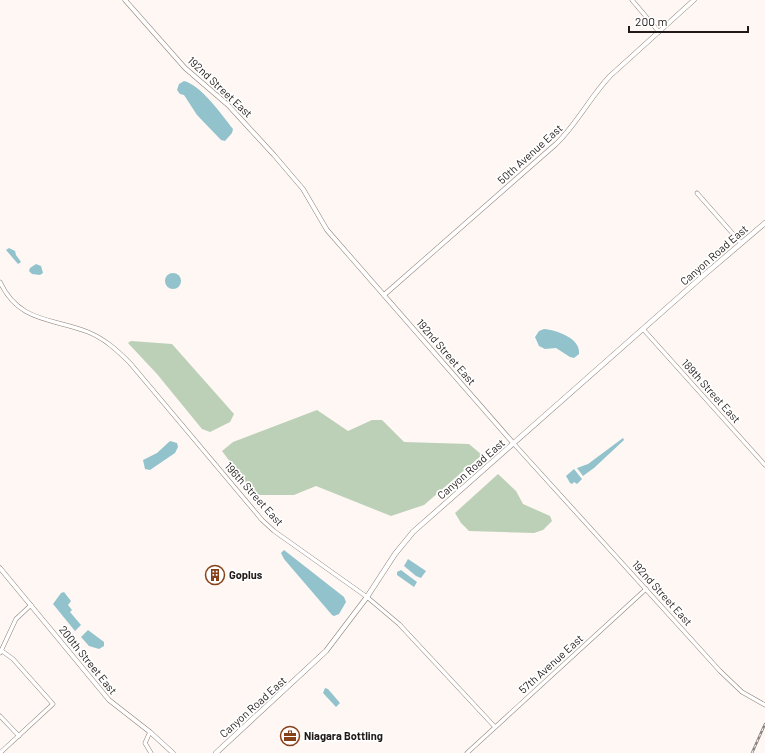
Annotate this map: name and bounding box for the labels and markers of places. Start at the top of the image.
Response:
building icon: Goplus [204,564,226,586]
place label: Goplus [229,568,263,581]
office icon: Niagara Bottling [279,725,301,747]
place label: Niagara Bottling [304,729,383,742]

